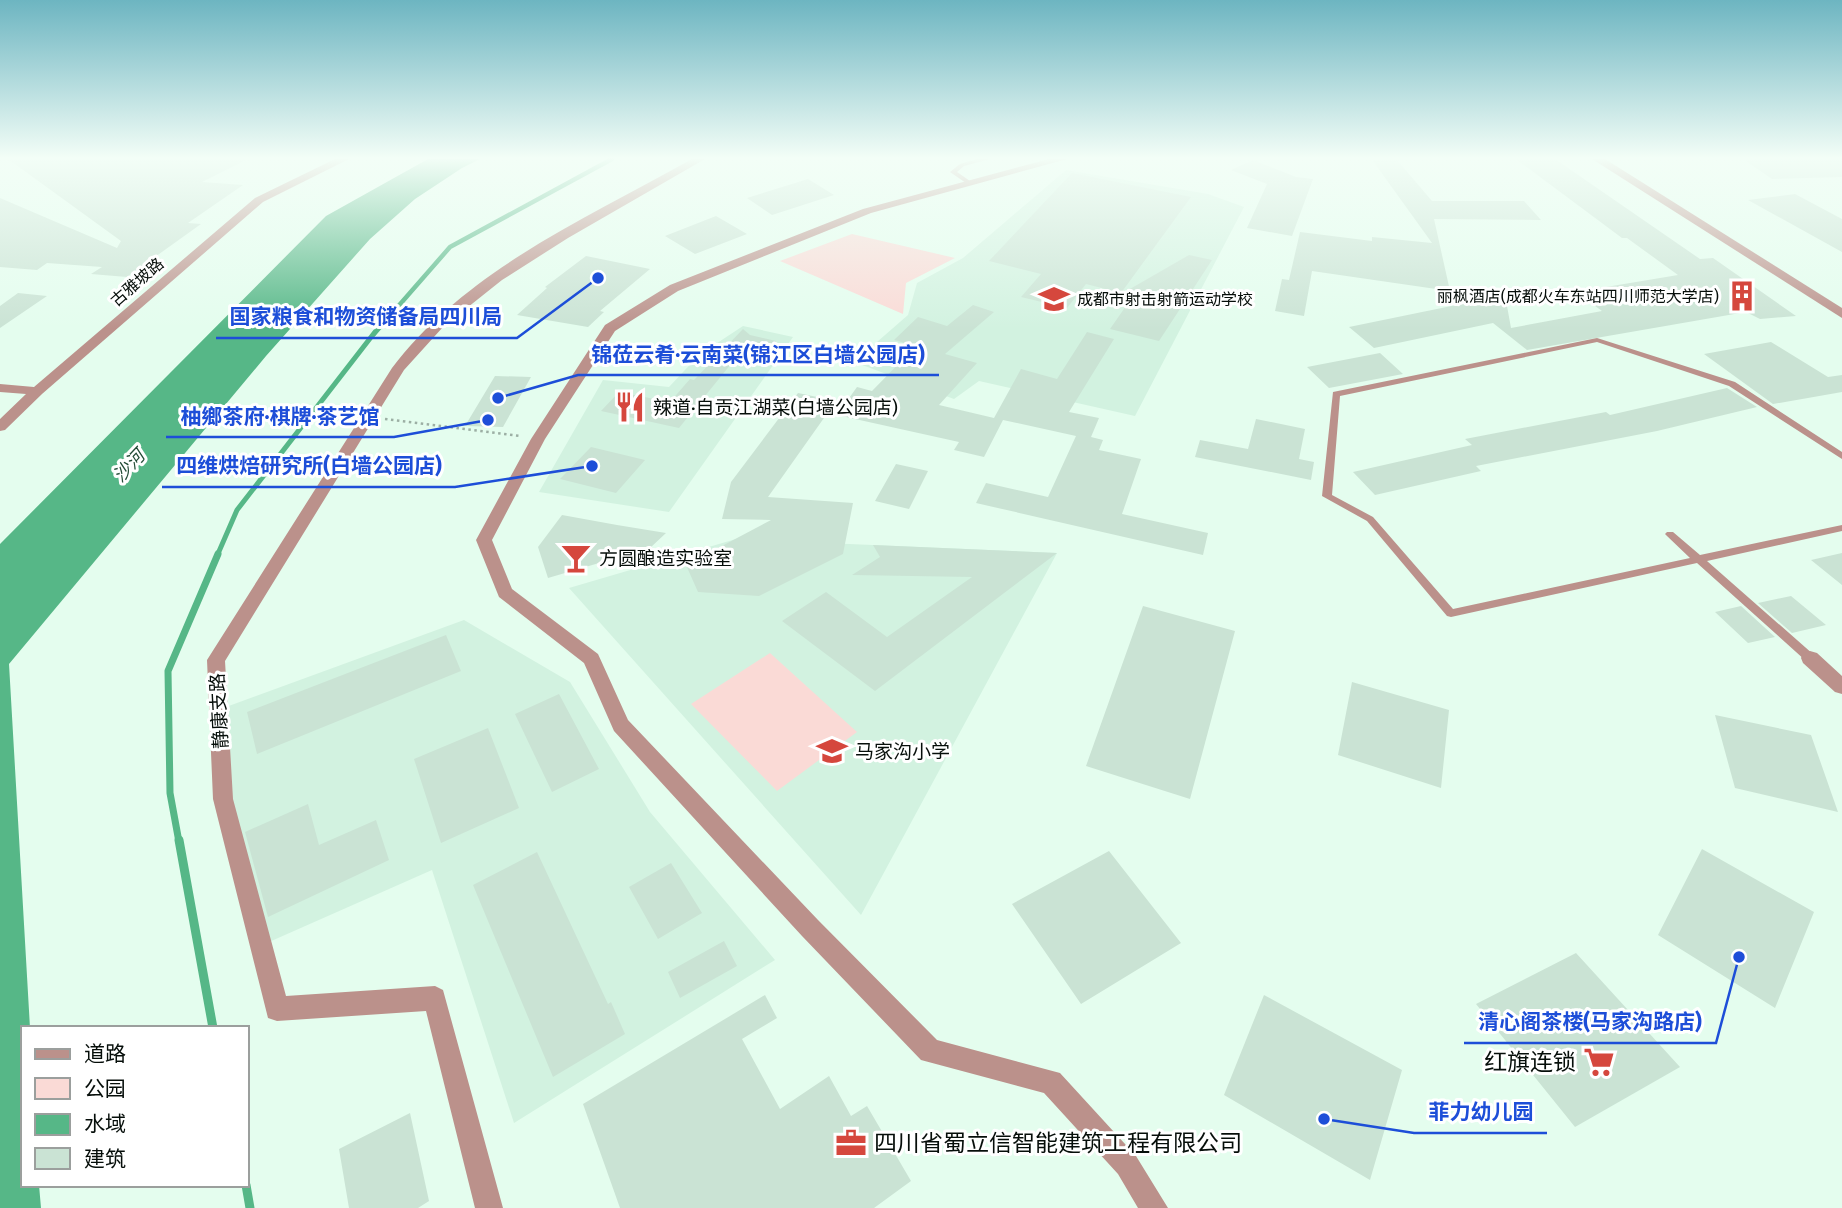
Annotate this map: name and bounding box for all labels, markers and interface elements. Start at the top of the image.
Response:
street label: 古雅坡路 [107,254,167,310]
building icon: 丽枫酒店(成都火车东站四川师范大学店) [1725,279,1759,313]
school or university icon: 成都市射击射箭运动学校 [1037,282,1071,316]
place label: 丽枫酒店(成都火车东站四川师范大学店) [1437,287,1719,306]
place label: 成都市射击射箭运动学校 [1077,290,1253,309]
callout: 国家粮食和物资储备局四川局 [216,296,517,338]
text: 国家粮食和物资储备局四川局 [230,304,503,330]
callout: 锦莅云肴·云南菜(锦江区白墙公园店) [578,333,939,375]
text: 锦莅云肴·云南菜(锦江区白墙公园店) [591,342,925,368]
restaurant icon: 辣道·自贡江湖菜(白墙公园店) [613,390,647,424]
callout: 柚鄉茶府·棋牌·茶艺馆 [166,395,394,437]
place label: 辣道·自贡江湖菜(白墙公园店) [653,396,898,419]
text: 柚鄉茶府·棋牌·茶艺馆 [180,404,380,430]
water label: 沙河 [109,443,151,487]
callout: 四维烘焙研究所(白墙公园店) [162,445,455,487]
text: 四维烘焙研究所(白墙公园店) [176,453,442,479]
bar icon: 方圆酿造实验室 [559,541,593,575]
place label: 方圆酿造实验室 [599,547,732,570]
street label: 静康支路 [206,672,232,750]
school or university icon: 马家沟小学 [815,734,849,768]
place label: 马家沟小学 [855,740,950,763]
callout: 清心阁茶楼(马家沟路店) [1464,1001,1716,1043]
text: 清心阁茶楼(马家沟路店) [1478,1009,1702,1035]
legend [21,1026,248,1187]
text: 道路 [84,1041,126,1067]
supermarket icon: 红旗连锁 [1582,1045,1616,1079]
place label: 红旗连锁 [1484,1048,1576,1076]
text: 公园 [84,1076,126,1102]
callout: 菲力幼儿园 [1414,1091,1547,1133]
text: 菲力幼儿园 [1429,1099,1534,1125]
text: 水域 [84,1111,126,1137]
office icon: 四川省蜀立信智能建筑工程有限公司 [834,1126,868,1160]
place label: 四川省蜀立信智能建筑工程有限公司 [874,1129,1242,1157]
text: 建筑 [84,1146,126,1172]

